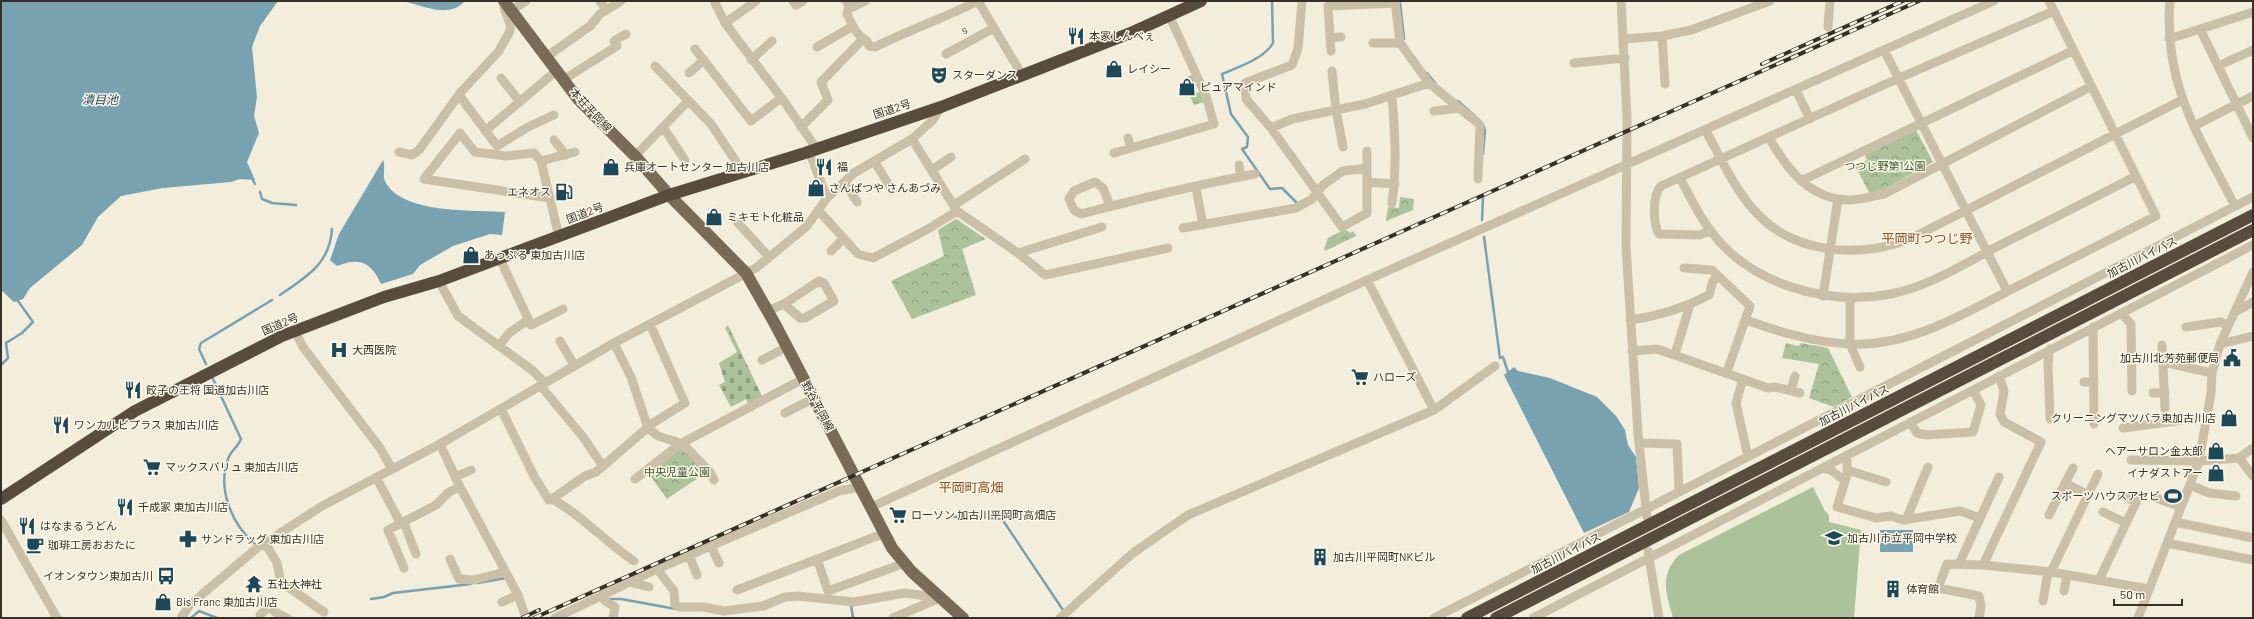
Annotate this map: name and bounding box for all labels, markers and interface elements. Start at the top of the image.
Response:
street label: s [958,23,969,37]
restaurant icon: 本家しんべぇ [1066,26,1086,46]
place label: 本家しんべぇ [1089,29,1155,42]
shop icon: レイシー [1104,59,1124,79]
place label: レイシー [1127,62,1171,75]
theatre icon: スターダンス [929,65,949,85]
place label: スターダンス [952,68,1018,81]
shop icon: ピュアマインド [1177,77,1197,97]
place label: ピュアマインド [1200,80,1277,93]
street label: 本荘平岡線 [568,85,615,134]
water label: 潰目池 [82,92,119,106]
street label: 国道2号 [871,96,912,121]
shop icon: 兵庫オートセンター 加古川店 [601,157,621,177]
restaurant icon: 福 [814,157,834,177]
park label: つつじ野第1公園 [1845,159,1925,172]
place label: 兵庫オートセンター 加古川店 [624,160,769,173]
place label: 福 [837,160,848,173]
shop icon: さんぱつや さんあづみ [806,178,826,198]
place label: さんぱつや さんあづみ [829,181,941,194]
fuel station icon: エネオス [554,182,574,202]
place label: エネオス [507,185,551,198]
street label: 国道2号 [564,199,605,226]
shop icon: ミキモト化粧品 [704,207,724,227]
place label: ミキモト化粧品 [727,210,804,223]
district label: 平岡町つつじ野 [1881,230,1973,246]
street label: 加古川バイパス [2105,233,2179,280]
shop icon: あっぷる 東加古川店 [461,245,481,265]
place label: あっぷる 東加古川店 [484,248,585,261]
street label: 国道2号 [259,310,300,337]
hospital icon: 大西医院 [329,340,349,360]
place label: 大西医院 [352,343,396,356]
public building icon: 加古川北芳苑郵便局 [2222,348,2242,368]
place label: 加古川北芳苑郵便局 [2120,351,2219,364]
supermarket icon: ハローズ [1350,367,1370,387]
place label: ハローズ [1373,370,1416,383]
street label: 野谷平岡線 [800,378,837,433]
restaurant icon: 餃子の王将 国道加古川店 [123,380,143,400]
street label: 加古川バイパス [1817,381,1891,428]
place label: 餃子の王将 国道加古川店 [146,383,269,396]
shop icon: クリーニングマツバラ東加古川店 [2219,408,2239,428]
place label: クリーニングマツバラ東加古川店 [2051,411,2216,424]
restaurant icon: ワンカルビプラス 東加古川店 [51,415,71,435]
place label: ワンカルビプラス 東加古川店 [74,418,219,431]
shop icon: ヘアーサロン金太郎 [2206,441,2226,461]
place label: ヘアーサロン金太郎 [2105,444,2203,457]
supermarket icon: マックスバリュ 東加古川店 [142,457,162,477]
place label: マックスバリュ 東加古川店 [165,460,299,473]
shop icon: イナダストアー [2206,463,2226,483]
park label: 中央児童公園 [644,465,710,478]
place label: イナダストアー [2127,466,2203,479]
district label: 平岡町高畑 [938,479,1004,495]
sports icon: スポーツハウスアセビ [2163,486,2183,506]
place label: スポーツハウスアセビ [2050,489,2160,502]
restaurant icon: 千成家 東加古川店 [115,497,135,517]
place label: 千成家 東加古川店 [138,500,228,513]
supermarket icon: ローソン 加古川平岡町高畑店 [888,505,908,525]
place label: ローソン 加古川平岡町高畑店 [911,508,1056,521]
restaurant icon: はなまるうどん [17,516,37,536]
place label: はなまるうどん [40,519,117,532]
school or university icon: 加古川市立平岡中学校 [1824,528,1844,548]
pharmacy icon: サンドラッグ 東加古川店 [178,529,198,549]
street label: 加古川バイパス [1529,529,1603,576]
place label: 加古川市立平岡中学校 [1847,531,1957,544]
place label: サンドラッグ 東加古川店 [201,532,324,545]
cafe icon: 珈琲工房おおたに [25,535,45,555]
place label: 珈琲工房おおたに [48,538,136,551]
building icon: 加古川平岡町NKビル [1310,547,1330,567]
place label: 加古川平岡町NKビル [1333,550,1435,563]
bus stop icon: イオンタウン東加古川 [156,566,176,586]
place label: イオンタウン東加古川 [43,569,153,582]
temple icon: 五社大神社 [244,574,264,594]
place label: 五社大神社 [267,577,322,590]
building icon: 体育館 [1883,579,1903,599]
scale bar [2114,581,2182,607]
place label: 体育館 [1906,582,1939,595]
text: 50 m [2120,587,2145,601]
shop icon: Bis Franc 東加古川店 [153,592,173,612]
place label: Bis Franc 東加古川店 [176,595,278,608]

